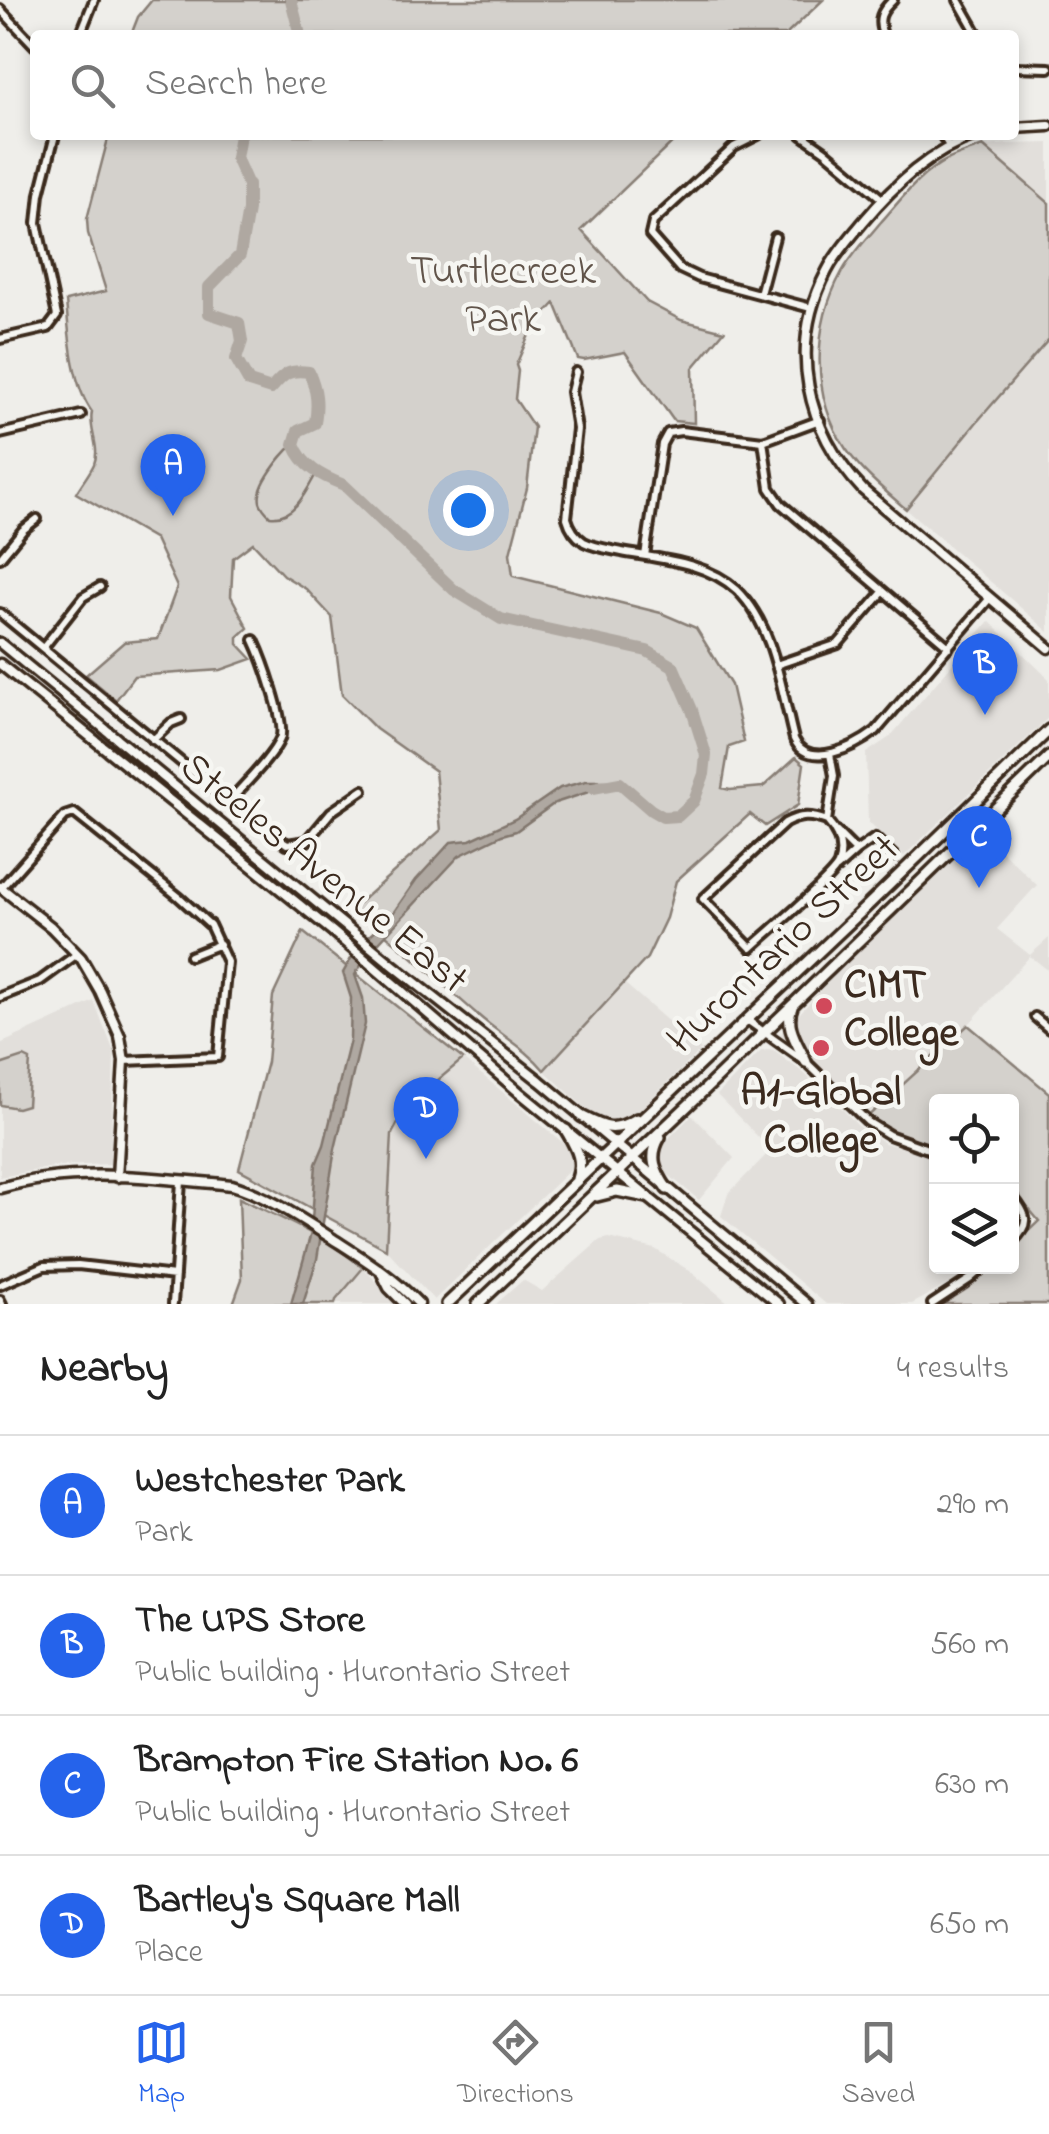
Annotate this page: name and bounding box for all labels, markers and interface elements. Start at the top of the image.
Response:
search box [30,30,1019,140]
text: Search here [145,57,327,113]
icon: search [65,58,120,113]
park label: Turtlecreek Park [410,242,597,351]
pin: A [140,434,206,516]
your location [443,485,494,536]
pin: B [952,632,1018,715]
street label: Steeles Avenue East [166,739,481,1010]
pin: C [946,806,1012,888]
street label: Hurontario Street [654,821,914,1070]
place label: CIMT College [844,956,959,1066]
marker: CIMT College [813,995,835,1017]
marker: A1-Global College [810,1037,832,1059]
place label: A1-Global College [741,1063,901,1173]
pin: D [394,1076,458,1159]
map controls [929,1094,1019,1274]
button: locate [929,1094,1019,1184]
button: layers [929,1184,1019,1274]
text: Nearby [40,1339,168,1400]
text: 4 results [897,1346,1009,1393]
text: Westchester Park [135,1454,405,1510]
text: A [63,1482,82,1529]
text: 290 m [937,1482,1009,1529]
text: Park [135,1510,193,1557]
text: The UPS Store [135,1594,365,1650]
text: B [62,1622,83,1669]
text: 560 m [930,1622,1009,1669]
text: Public building · Hurontario Street [135,1650,570,1697]
text: Brampton Fire Station No. 6 [135,1734,578,1790]
text: C [64,1762,81,1809]
text: 630 m [935,1762,1009,1809]
text: Public building · Hurontario Street [135,1790,570,1837]
text: Bartley's Square Mall [135,1874,460,1930]
text: D [61,1902,84,1949]
text: 650 m [930,1902,1009,1949]
text: Place [135,1930,203,1977]
tab: Map [134,2015,189,2116]
tab: Directions [457,2015,574,2116]
tab: Saved [842,2015,915,2116]

